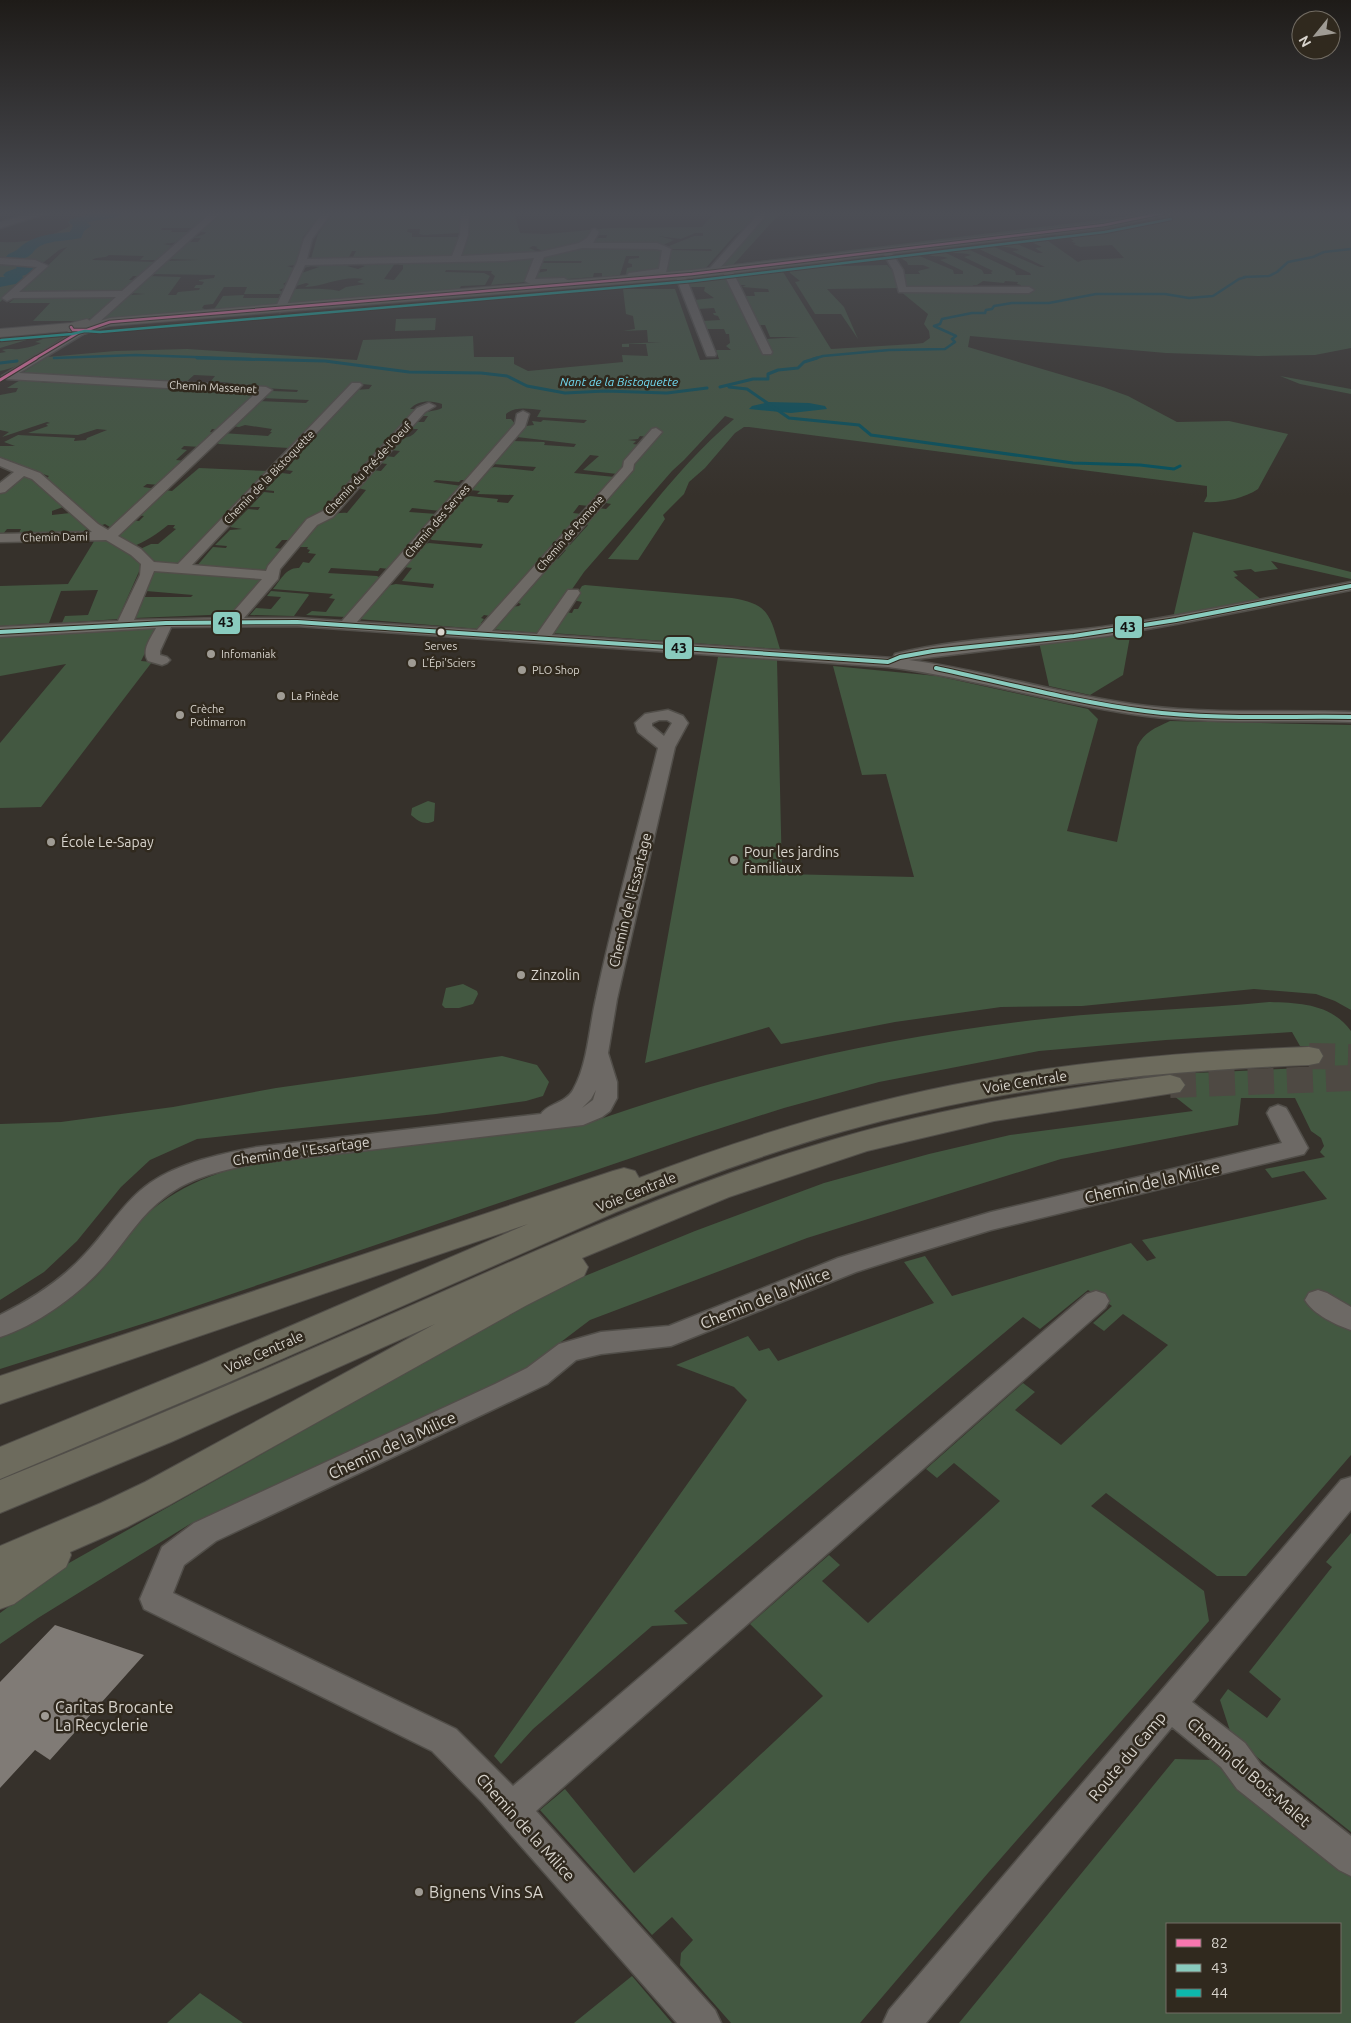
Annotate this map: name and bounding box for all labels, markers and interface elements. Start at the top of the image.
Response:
north arrow [1291,10,1341,60]
text: N [1295,33,1314,50]
water label: Nant de la Bistoquette [560,375,678,388]
street label: Chemin Massenet [169,379,258,395]
street label: Chemin du Pré-de-l'Oeuf [322,419,414,517]
street label: Chemin de la Bistoquette [221,428,317,526]
street label: Chemin des Serves [402,482,472,560]
street label: Chemin de Pomone [534,493,606,573]
street label: Chemin Dami [22,530,88,544]
line badge: 43 [212,611,241,635]
text: 43 [218,614,234,630]
line badge: 43 [1114,615,1143,639]
text: 43 [1120,619,1136,635]
marker: Serves [436,627,446,637]
line badge: 43 [664,636,693,660]
place label: Serves [425,640,457,652]
text: 43 [671,640,687,656]
marker: Infomaniak [205,648,217,660]
place label: Infomaniak [221,648,276,660]
place label: L'Épi'Sciers [422,656,476,669]
marker: L'Épi'Sciers [406,657,418,669]
marker: PLO Shop [516,664,528,676]
place label: PLO Shop [532,664,580,676]
marker: La Pinède [275,690,287,702]
place label: La Pinède [291,690,339,702]
place label: Crèche Potimarron [190,703,246,728]
marker: Crèche Potimarron [174,709,186,721]
street label: Chemin de l'Essartage [606,831,654,969]
place label: École Le-Sapay [61,833,154,850]
marker: École Le-Sapay [45,836,57,848]
place label: Pour les jardins familiaux [744,844,839,876]
marker: Pour les jardins familiaux [728,854,740,866]
place label: Zinzolin [531,967,580,983]
marker: Zinzolin [515,969,527,981]
street label: Voie Centrale [982,1067,1068,1097]
street label: Chemin de l'Essartage [231,1133,371,1169]
street label: Chemin de la Milice [1083,1158,1221,1206]
street label: Voie Centrale [594,1169,678,1215]
street label: Chemin de la Milice [697,1264,833,1332]
street label: Voie Centrale [222,1327,306,1377]
street label: Chemin de la Milice [326,1408,458,1482]
place label: Caritas Brocante La Recyclerie [55,1698,174,1734]
street label: Route du Camp [1085,1708,1169,1804]
marker: Caritas Brocante La Recyclerie [39,1710,51,1722]
street label: Chemin du Bois-Malet [1184,1714,1315,1831]
street label: Chemin de la Milice [473,1770,579,1884]
place label: Bignens Vins SA [429,1883,544,1901]
marker: Bignens Vins SA [413,1886,425,1898]
legend [1166,1923,1341,2013]
text: 82 [1211,1934,1228,1951]
text: 43 [1211,1959,1228,1976]
text: 44 [1211,1984,1228,2001]

